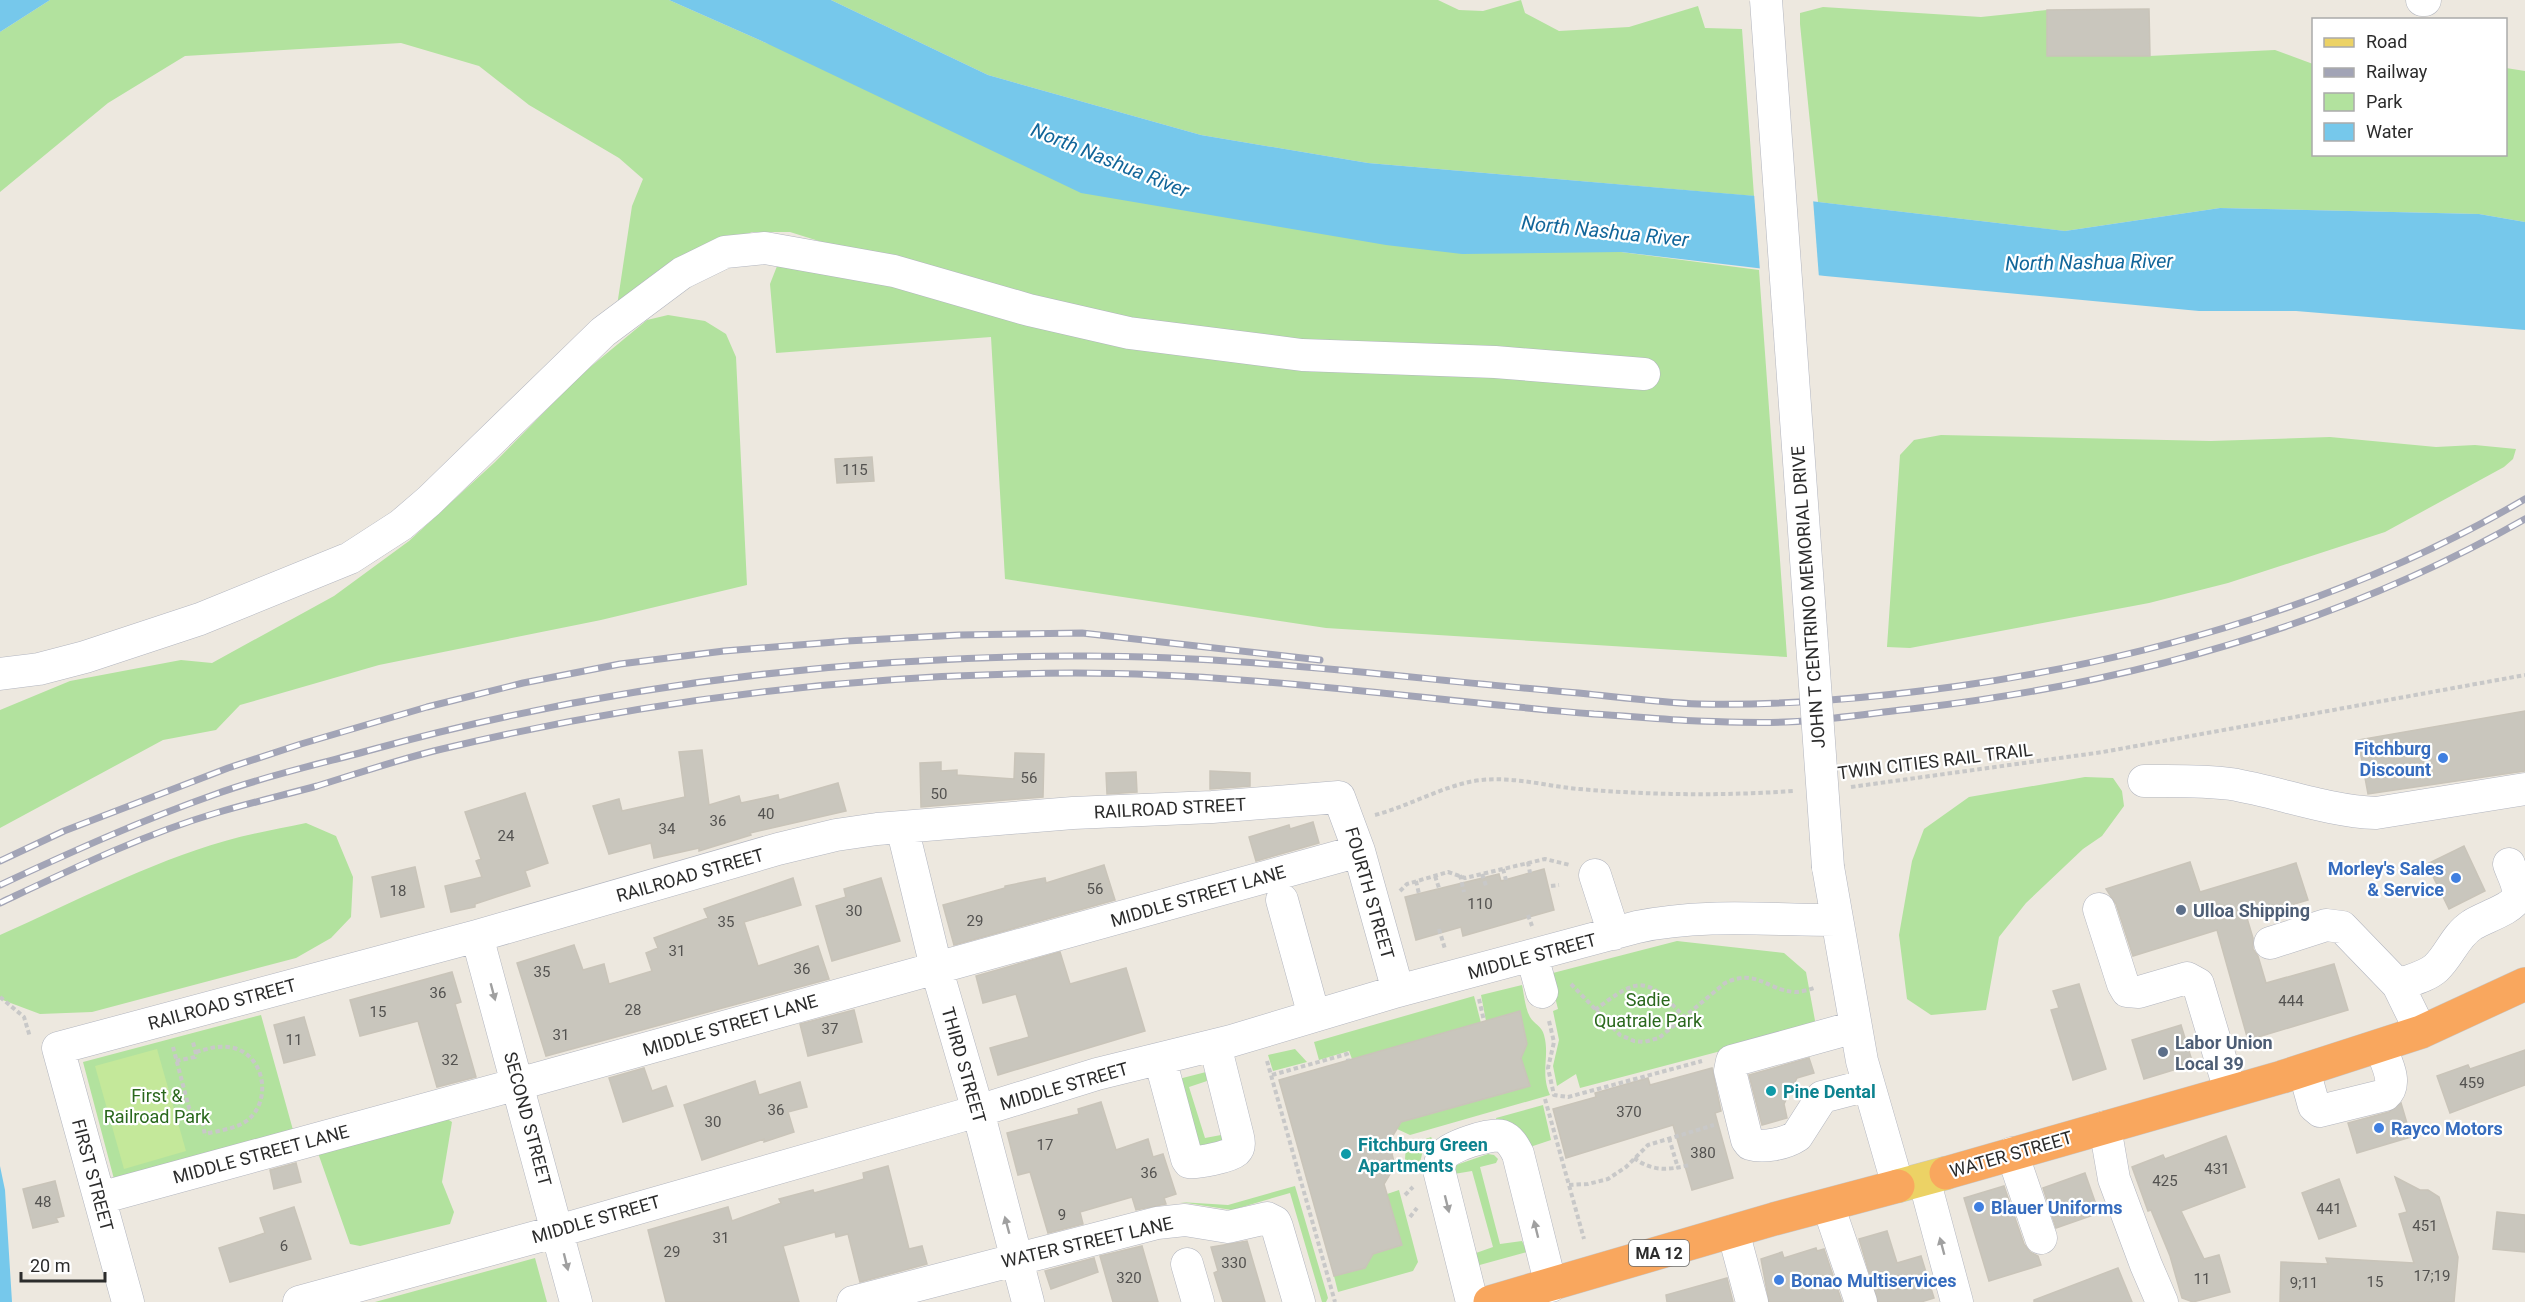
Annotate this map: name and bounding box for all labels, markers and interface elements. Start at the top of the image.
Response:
legend [2312,18,2507,156]
text: Road [2366,31,2407,52]
text: Railway [2366,61,2428,82]
text: Park [2366,91,2403,112]
water label: North Nashua River [1028,117,1194,203]
text: Water [2366,121,2413,142]
water label: North Nashua River [1520,210,1691,252]
water label: North Nashua River [2005,249,2175,275]
street label: JOHN T CENTRINO MEMORIAL DRIVE [1787,445,1829,749]
house number: 115 [842,461,868,479]
place label: Fitchburg Discount [2354,738,2431,780]
street label: TWIN CITIES RAIL TRAIL [1836,739,2034,783]
marker: Fitchburg Discount [2436,751,2450,765]
house number: 56 [1021,769,1037,787]
house number: 50 [931,785,947,803]
street label: RAILROAD STREET [1093,794,1247,822]
house number: 40 [758,805,774,823]
house number: 36 [710,812,726,830]
house number: 34 [659,820,676,838]
street label: FOURTH STREET [1341,825,1399,962]
house number: 24 [498,827,515,845]
street label: RAILROAD STREET [614,844,766,906]
place label: Morley's Sales & Service [2328,858,2444,900]
street label: MIDDLE STREET LANE [1108,861,1288,931]
marker: Morley's Sales & Service [2449,871,2463,885]
house number: 56 [1087,880,1103,898]
house number: 18 [390,882,406,900]
house number: 110 [1467,895,1493,913]
place label: Ulloa Shipping [2193,900,2310,921]
house number: 30 [846,902,862,920]
marker: Ulloa Shipping [2174,903,2188,917]
house number: 29 [967,912,983,930]
house number: 35 [718,913,734,931]
street label: MIDDLE STREET [1465,929,1599,983]
house number: 31 [669,942,685,960]
house number: 36 [794,960,810,978]
house number: 35 [534,963,550,981]
street label: RAILROAD STREET [146,974,299,1034]
house number: 36 [430,984,446,1002]
one-way arrow [489,984,498,1002]
park label: Sadie Quatrale Park [1594,989,1703,1031]
street label: MIDDLE STREET LANE [640,990,820,1060]
house number: 444 [2278,992,2304,1010]
house number: 28 [625,1001,641,1019]
house number: 15 [370,1003,386,1021]
street label: THIRD STREET [937,1005,991,1126]
house number: 37 [822,1020,838,1038]
house number: 31 [553,1026,569,1044]
house number: 11 [286,1031,302,1049]
place label: Labor Union Local 39 [2175,1032,2273,1074]
marker: Labor Union Local 39 [2156,1045,2170,1059]
street label: SECOND STREET [500,1050,556,1189]
house number: 32 [442,1051,458,1069]
street label: MIDDLE STREET [997,1058,1131,1114]
house number: 459 [2459,1074,2485,1092]
place label: Pine Dental [1783,1081,1876,1102]
marker: Pine Dental [1764,1084,1778,1098]
park label: First & Railroad Park [104,1085,211,1127]
house number: 36 [768,1101,784,1119]
house number: 370 [1616,1103,1642,1121]
house number: 30 [705,1113,721,1131]
street label: FIRST STREET [68,1117,118,1234]
place label: Rayco Motors [2391,1118,2503,1139]
street label: MIDDLE STREET LANE [171,1120,351,1188]
marker: Rayco Motors [2372,1121,2386,1135]
street label: WATER STREET [1947,1126,2075,1182]
place label: Fitchburg Green Apartments [1358,1134,1488,1176]
house number: 17 [1037,1136,1053,1154]
house number: 380 [1690,1144,1716,1162]
marker: Fitchburg Green Apartments [1339,1147,1353,1161]
house number: 431 [2204,1160,2230,1178]
house number: 36 [1141,1164,1157,1182]
house number: 425 [2152,1172,2178,1190]
street label: MIDDLE STREET [529,1191,663,1247]
house number: 48 [35,1193,51,1211]
one-way arrow [1442,1195,1452,1213]
place label: Blauer Uniforms [1991,1197,2123,1218]
marker: Blauer Uniforms [1972,1200,1986,1214]
house number: 441 [2316,1200,2342,1218]
house number: 9 [1058,1206,1066,1224]
street label: WATER STREET LANE [999,1212,1175,1272]
one-way arrow [1002,1216,1011,1234]
house number: 451 [2412,1217,2438,1235]
one-way arrow [1531,1220,1541,1238]
house number: 31 [713,1229,729,1247]
one-way arrow [1937,1236,1946,1254]
house number: 6 [280,1237,288,1255]
road number: MA 12 [1629,1240,1689,1266]
house number: 29 [664,1243,680,1261]
scale bar [21,1245,105,1283]
one-way arrow [561,1252,571,1271]
house number: 330 [1221,1254,1247,1272]
text: 20 m [30,1255,70,1276]
house number: 17;19 [2414,1267,2450,1285]
house number: 320 [1116,1269,1142,1287]
place label: Bonao Multiservices [1791,1270,1956,1291]
house number: 11 [2194,1270,2210,1288]
marker: Bonao Multiservices [1772,1273,1786,1287]
house number: 15 [2367,1273,2383,1291]
house number: 9;11 [2290,1274,2318,1292]

